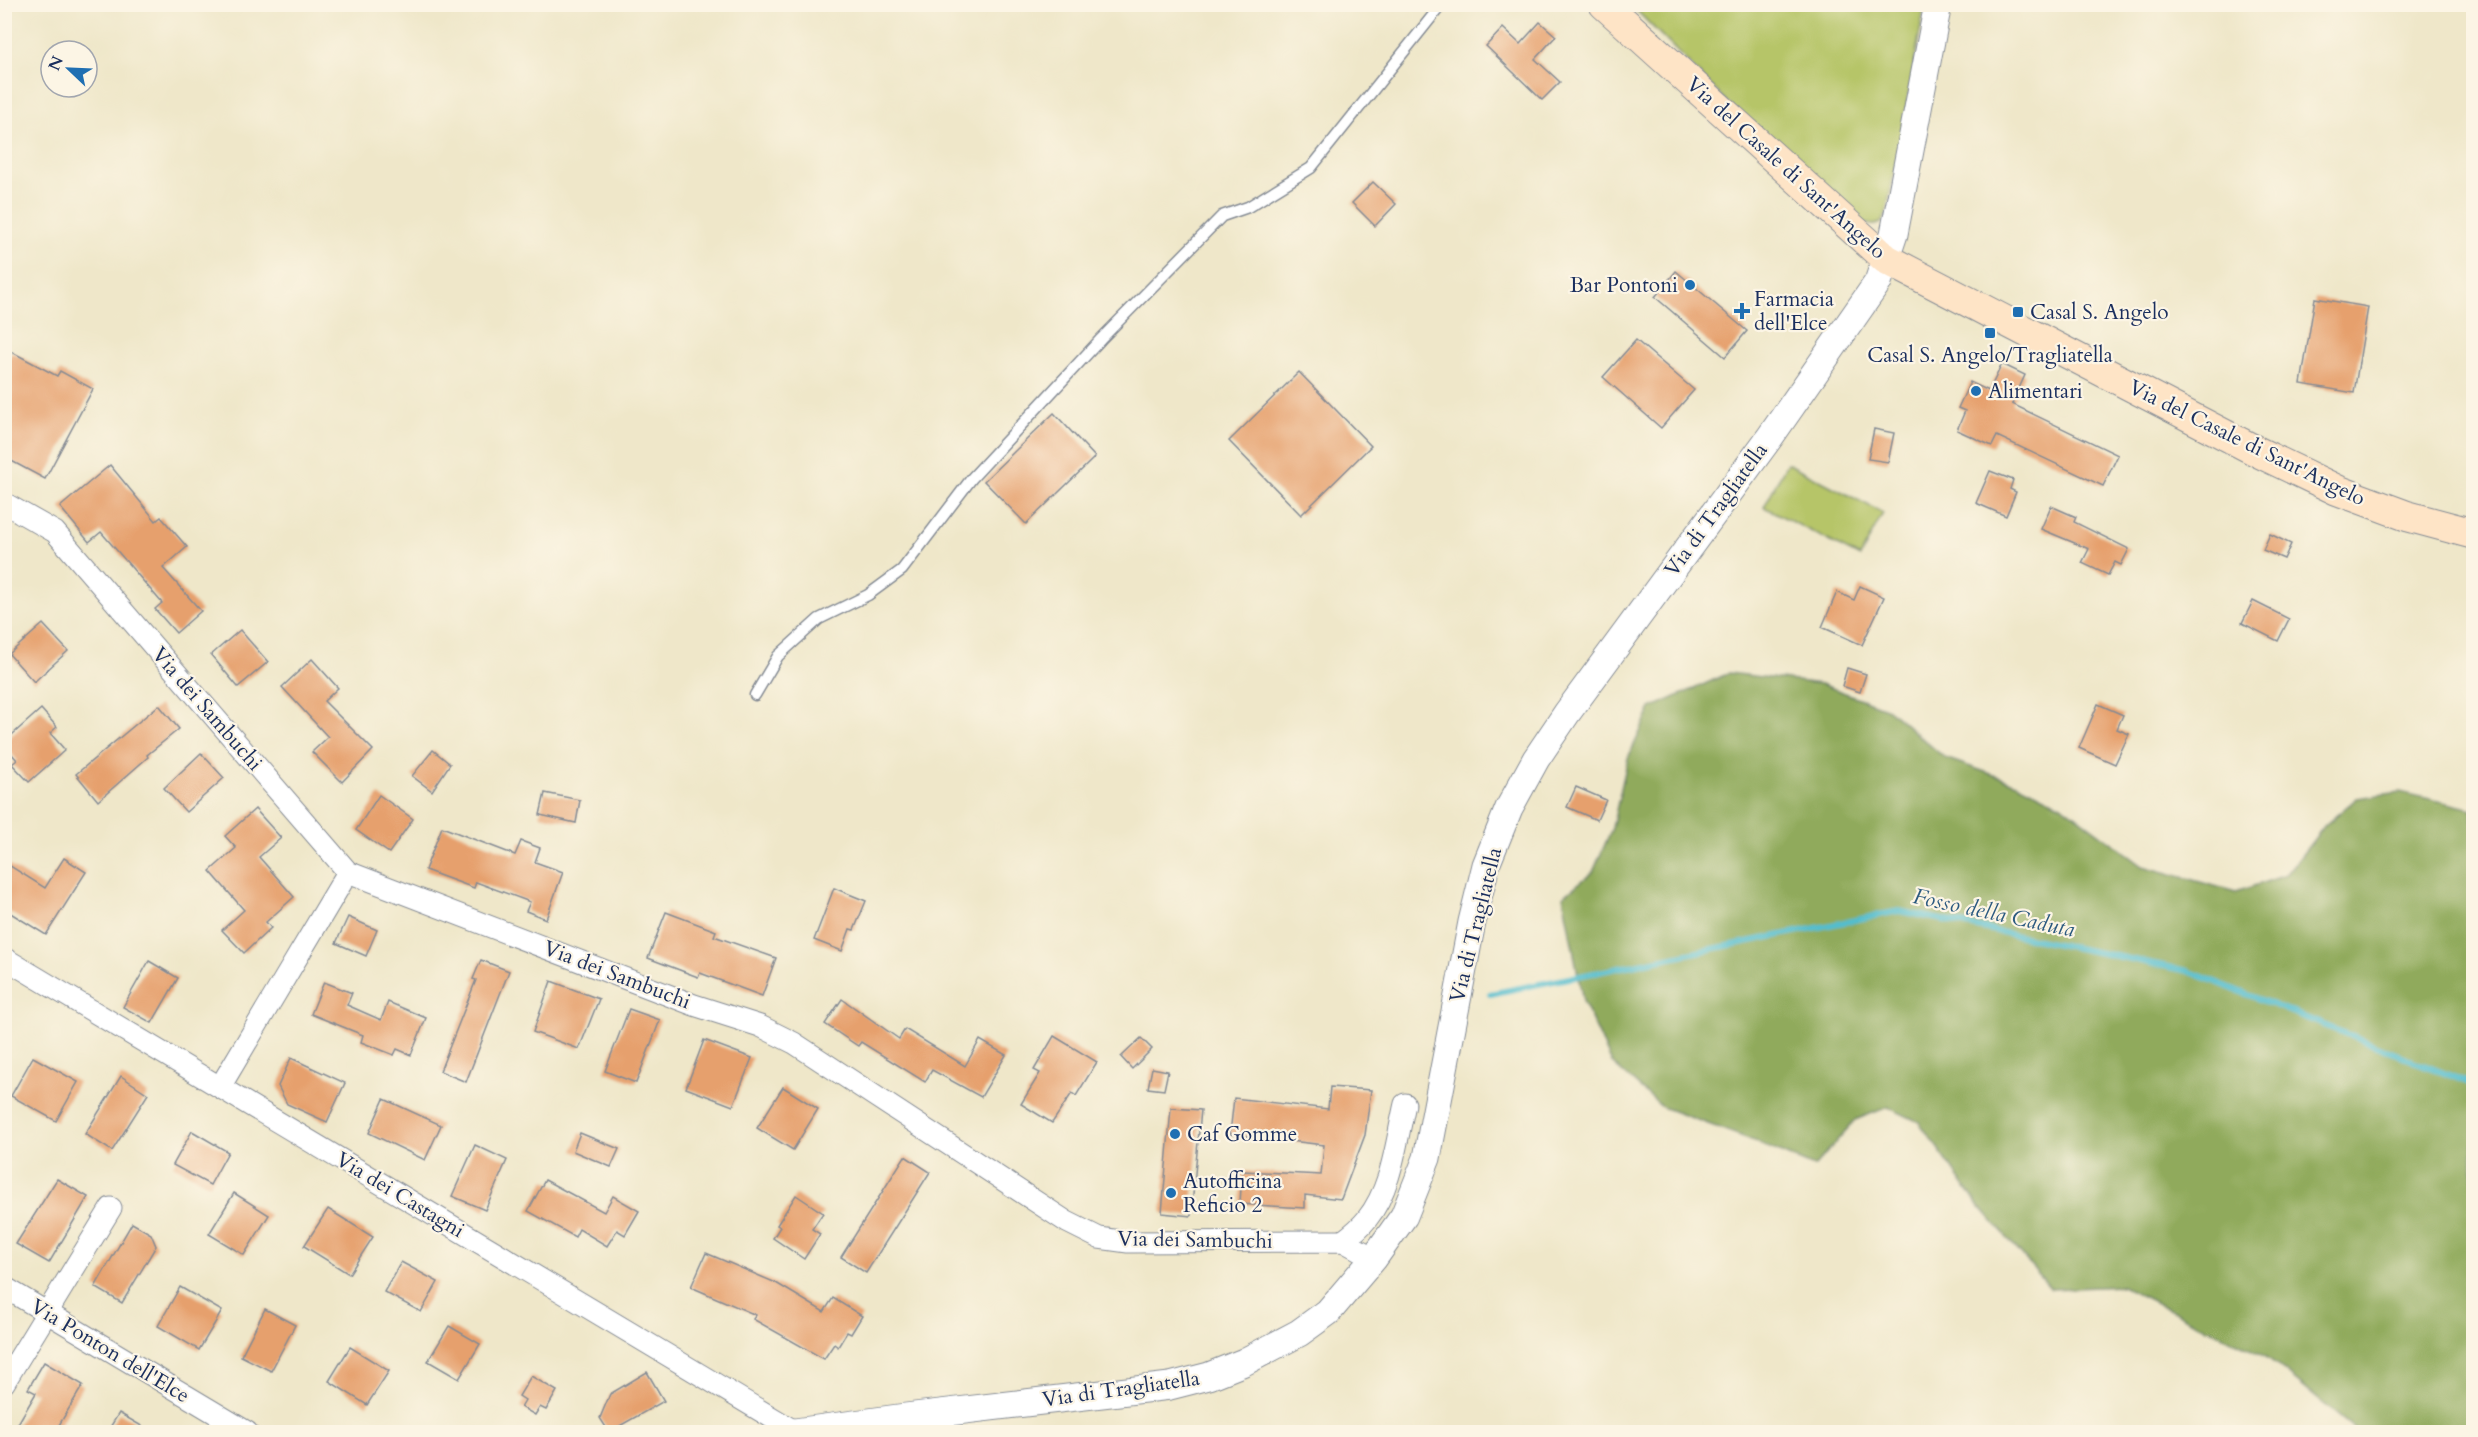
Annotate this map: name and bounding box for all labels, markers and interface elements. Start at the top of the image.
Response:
north arrow [39,39,99,99]
text: N [43,53,69,74]
street label: Via del Casale di Sant'Angelo [1680,70,1892,266]
place label: Bar Pontoni [1570,271,1678,300]
marker: Bar Pontoni [1683,278,1697,292]
place label: Farmacia dell'Elce [1754,285,1834,338]
place label: Casal S. Angelo [2030,298,2169,327]
marker: Farmacia dell'Elce [1735,304,1749,318]
marker: Casal S. Angelo [2011,305,2025,319]
marker: Casal S. Angelo/Tragliatella [1983,326,1997,340]
place label: Casal S. Angelo/Tragliatella [1867,341,2113,370]
street label: Via del Casale di Sant'Angelo [2124,373,2370,513]
place label: Alimentari [1988,377,2083,406]
marker: Alimentari [1969,384,1983,398]
street label: Via di Tragliatella [1658,437,1774,583]
street label: Via dei Sambuchi [145,641,269,777]
street label: Via di Tragliatella [1443,844,1509,1006]
water label: Fosso della Caduta [1911,881,2078,945]
street label: Via dei Sambuchi [539,934,695,1016]
place label: Caf Gomme [1187,1120,1297,1149]
marker: Caf Gomme [1168,1127,1182,1141]
street label: Via dei Castagni [330,1145,470,1245]
place label: Autofficina Reficio 2 [1183,1167,1282,1220]
marker: Autofficina Reficio 2 [1164,1186,1178,1200]
street label: Via dei Sambuchi [1117,1224,1273,1256]
street label: Via Ponton dell'Elce [25,1292,195,1410]
street label: Via di Tragliatella [1040,1364,1202,1414]

